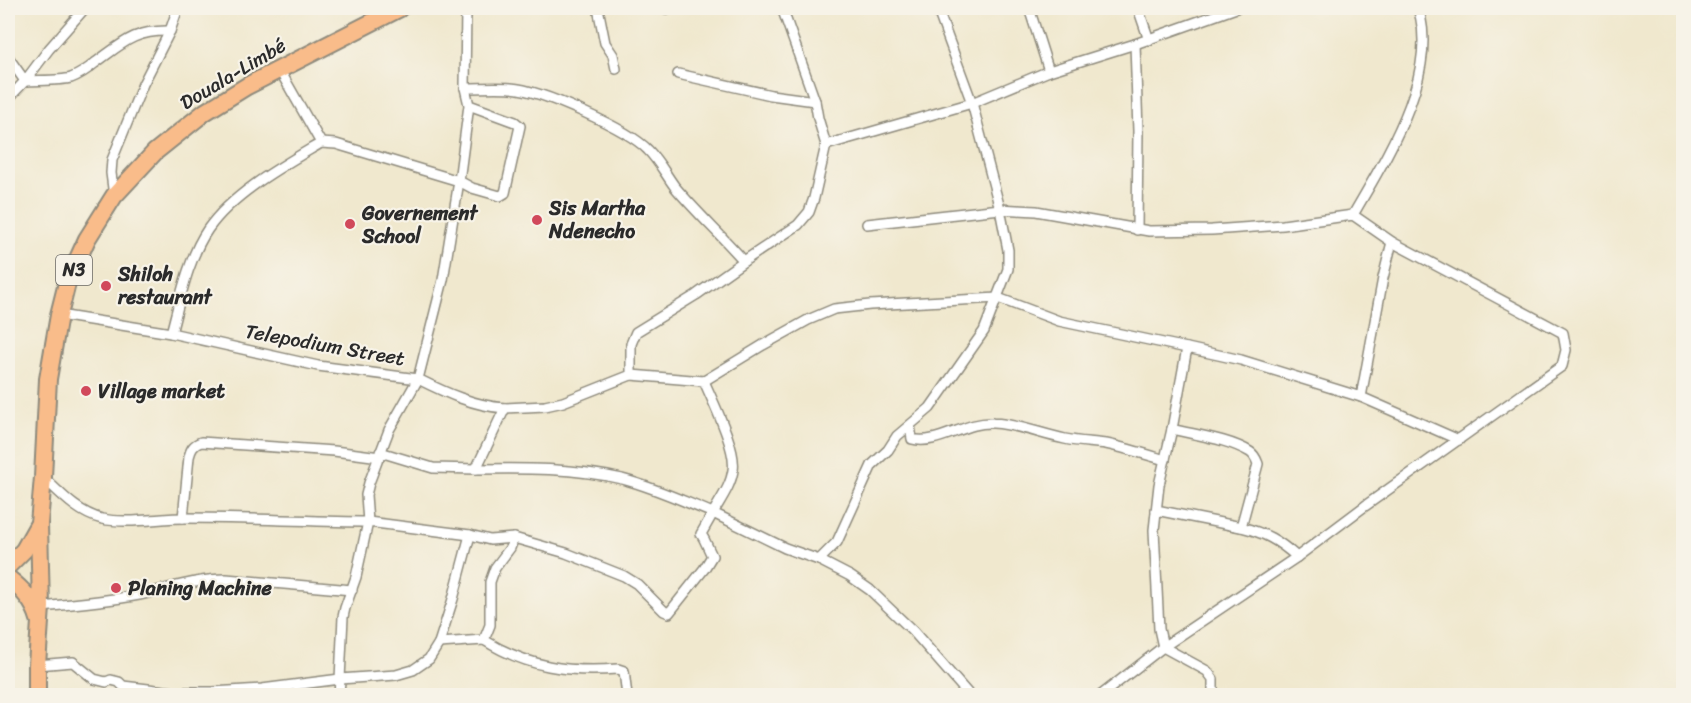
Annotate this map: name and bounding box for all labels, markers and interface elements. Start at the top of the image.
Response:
street label: Douala-Limbé [173,28,293,120]
place label: Sis Martha Ndenecho [548,191,646,249]
place label: Governement School [361,196,479,254]
marker: Sis Martha Ndenecho [530,213,544,227]
marker: Governement School [343,217,357,231]
road number: N3 [56,255,92,285]
place label: Shiloh restaurant [117,257,214,315]
marker: Shiloh restaurant [99,279,113,293]
street label: Telepodium Street [242,314,408,376]
place label: Village market [98,374,225,409]
marker: Village market [79,384,93,398]
place label: Planing Machine [128,571,272,606]
marker: Planing Machine [109,581,123,595]

